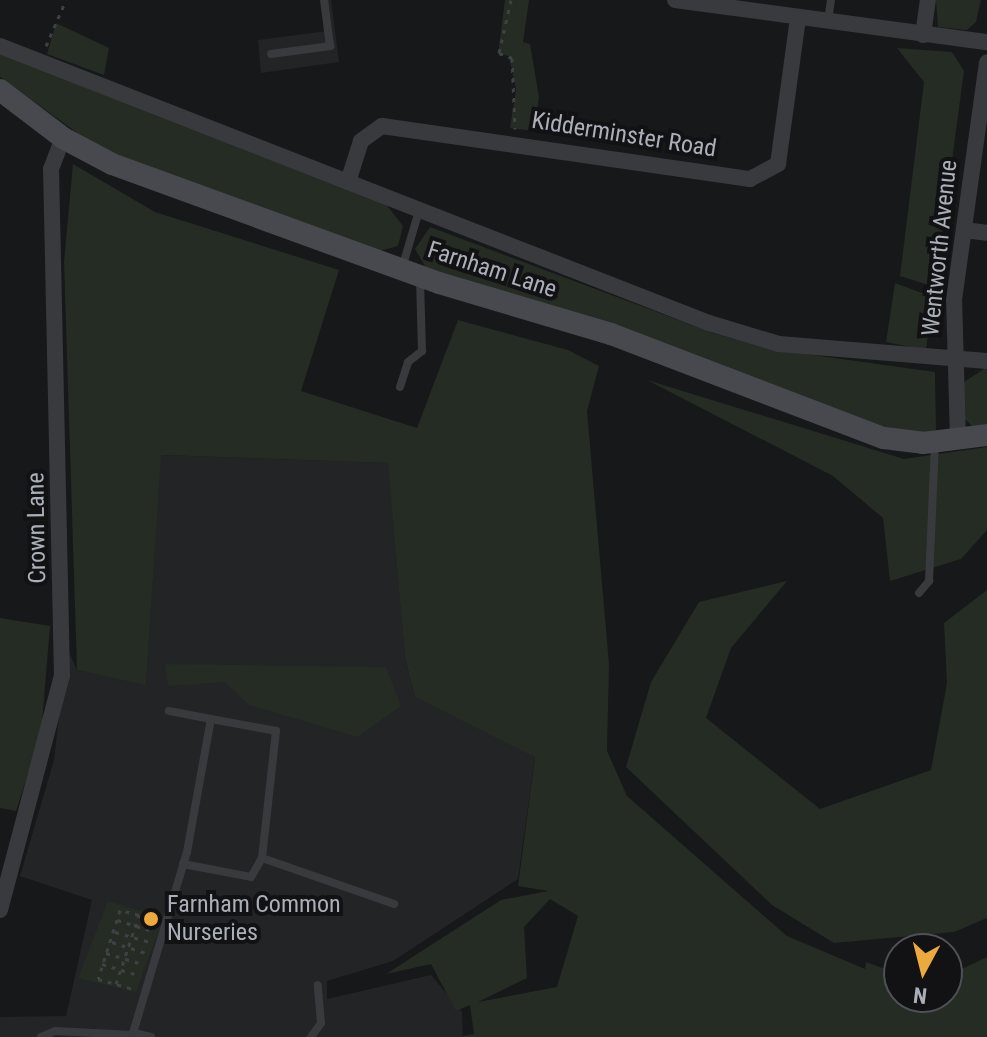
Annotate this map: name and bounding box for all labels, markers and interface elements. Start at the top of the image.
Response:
street label: Kidderminster Road [530,106,718,164]
street label: Wentworth Avenue [916,159,964,337]
street label: Farnham Lane [424,236,560,304]
street label: Crown Lane [22,472,52,584]
place label: Farnham Common Nurseries [167,891,341,947]
marker: Farnham Common Nurseries [142,910,160,928]
north arrow [883,933,963,1013]
text: N [912,982,928,1009]

